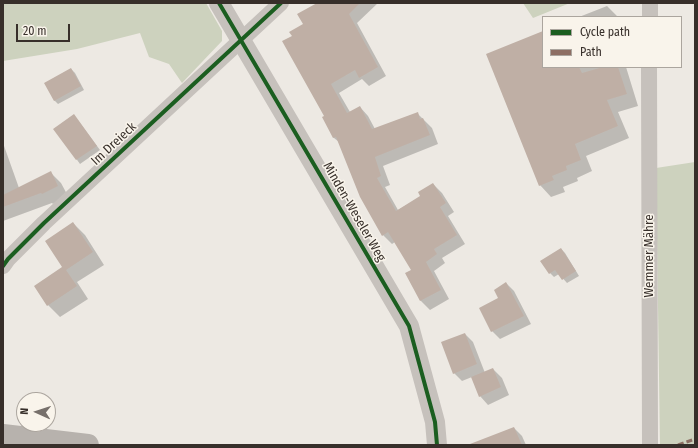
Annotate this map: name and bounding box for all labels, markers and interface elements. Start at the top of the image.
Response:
scale bar [18,16,72,42]
legend [542,16,682,68]
text: 20 m [23,24,47,38]
text: Cycle path [580,25,630,39]
text: Path [580,45,602,59]
street label: Im Dreieck [88,119,140,169]
street label: Minden-Weseler Weg [319,160,389,264]
street label: Wemmer Mähre [641,214,657,298]
north arrow [16,392,56,432]
text: N [18,408,31,415]

